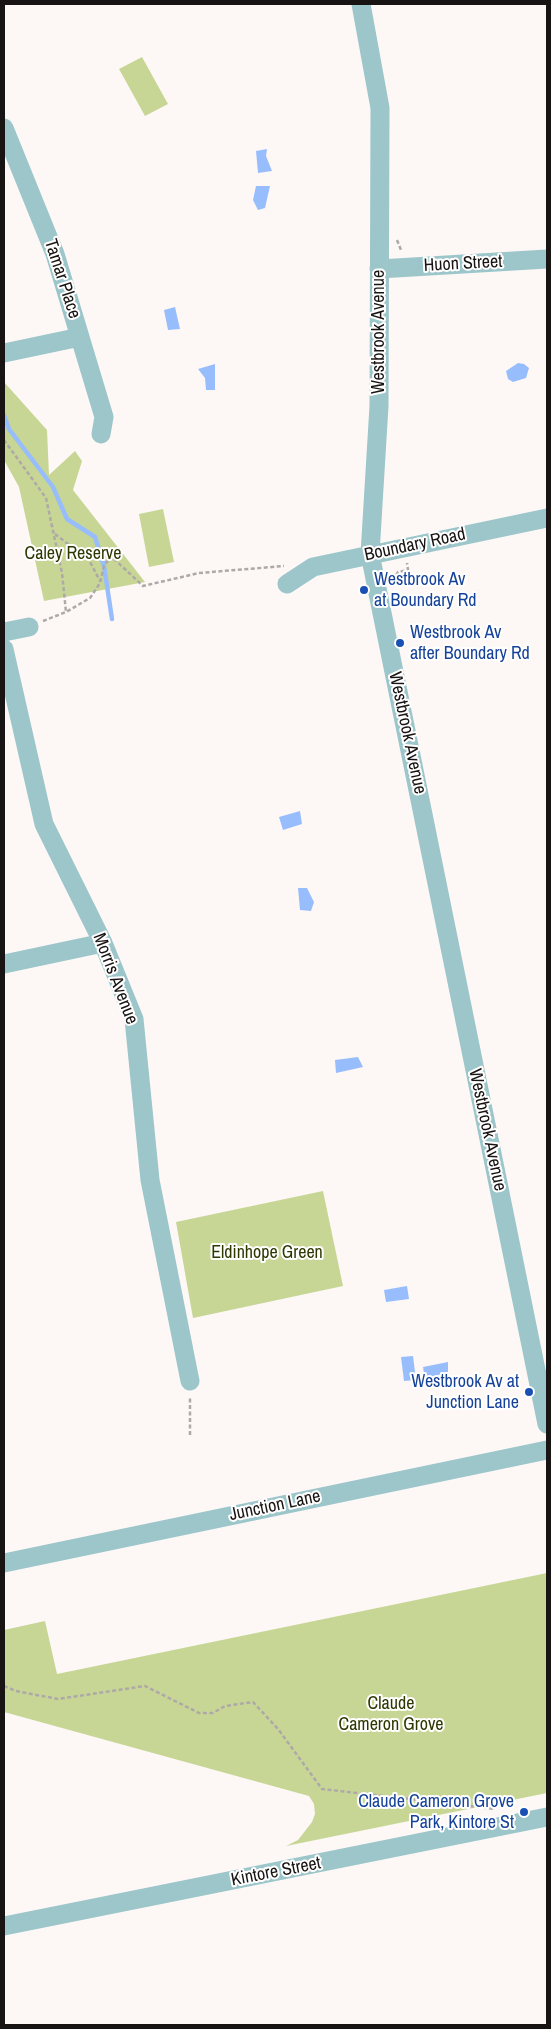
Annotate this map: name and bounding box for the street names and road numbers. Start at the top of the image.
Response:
street label: Tamar Place [39,237,85,321]
street label: Huon Street [423,251,503,277]
street label: Westbrook Avenue [368,270,390,394]
street label: Boundary Road [363,524,467,566]
street label: Westbrook Avenue [384,670,430,796]
street label: Morris Avenue [88,930,142,1028]
street label: Westbrook Avenue [464,1067,510,1193]
street label: Junction Lane [227,1486,323,1526]
street label: Kintore Street [229,1853,323,1891]

